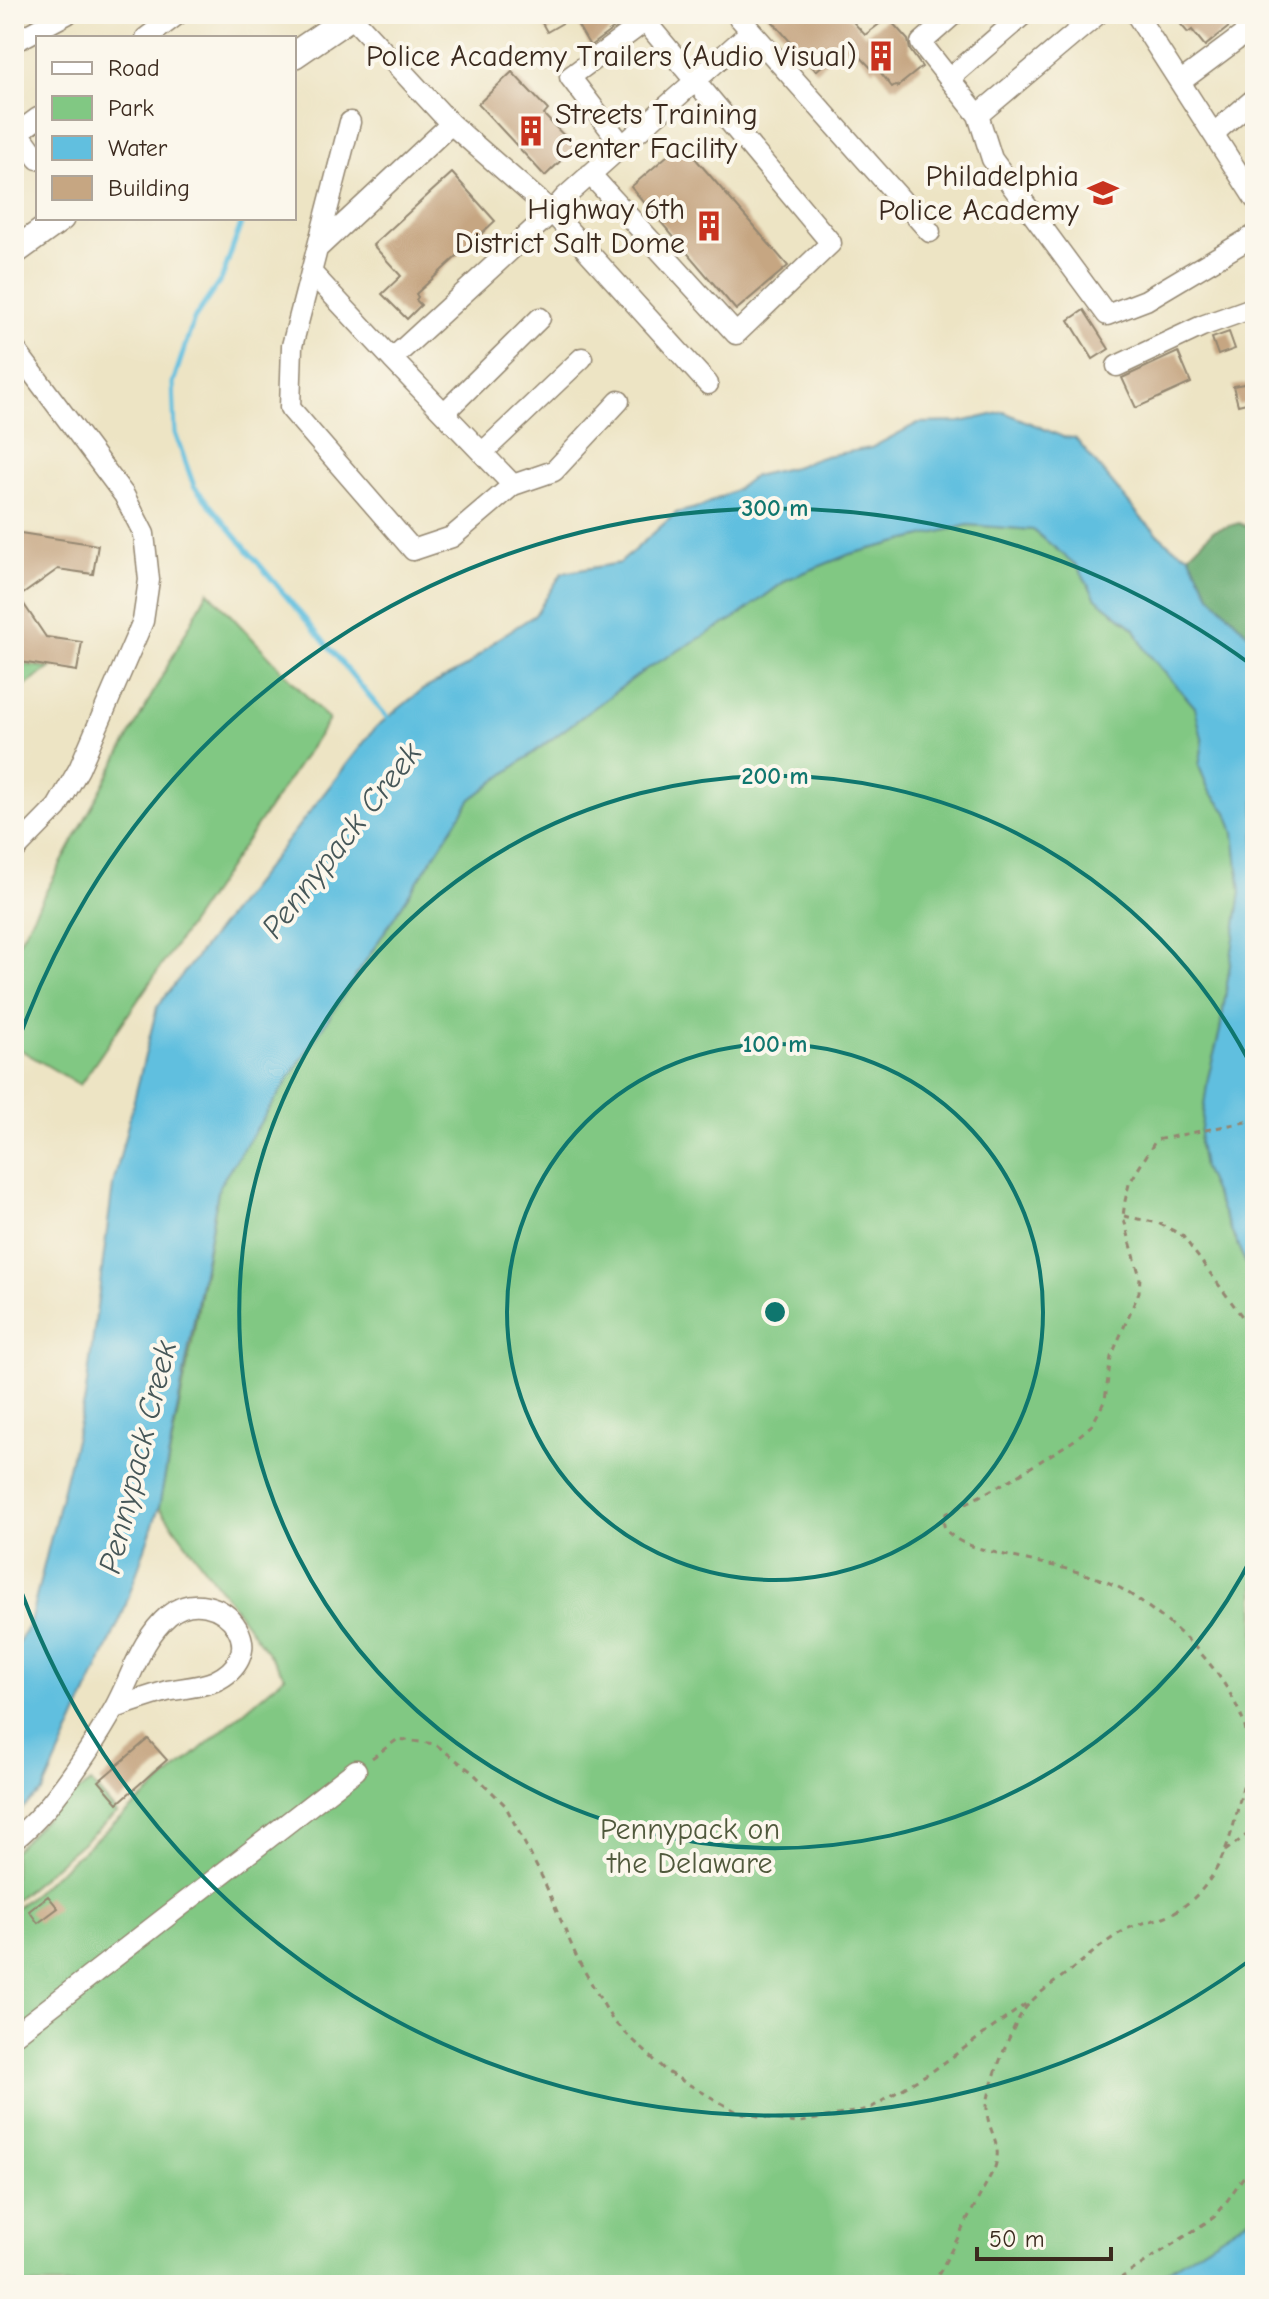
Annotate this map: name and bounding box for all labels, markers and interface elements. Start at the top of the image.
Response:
legend [36,36,296,220]
place label: Police Academy Trailers (Audio Visual) [366,39,857,74]
building icon: Police Academy Trailers (Audio Visual) [864,39,898,73]
text: Road [108,54,160,82]
text: Park [108,94,154,122]
place label: Streets Training Center Facility [555,97,758,166]
building icon: Streets Training Center Facility [514,114,548,148]
text: Water [108,134,168,162]
place label: Philadelphia Police Academy [878,159,1080,228]
text: Building [108,174,190,202]
school or university icon: Philadelphia Police Academy [1086,176,1120,210]
place label: Highway 6th District Salt Dome [455,192,685,261]
building icon: Highway 6th District Salt Dome [692,209,726,243]
text: 300 m [742,494,808,522]
water label: Pennypack Creek [254,735,430,945]
text: 200 m [741,762,809,790]
text: 100 m [743,1030,807,1058]
centre of rings [761,1298,789,1326]
water label: Pennypack Creek [91,1337,184,1577]
park label: Pennypack on the Delaware [600,1812,780,1881]
scale bar [977,2211,1111,2261]
text: 50 m [989,2225,1045,2253]

